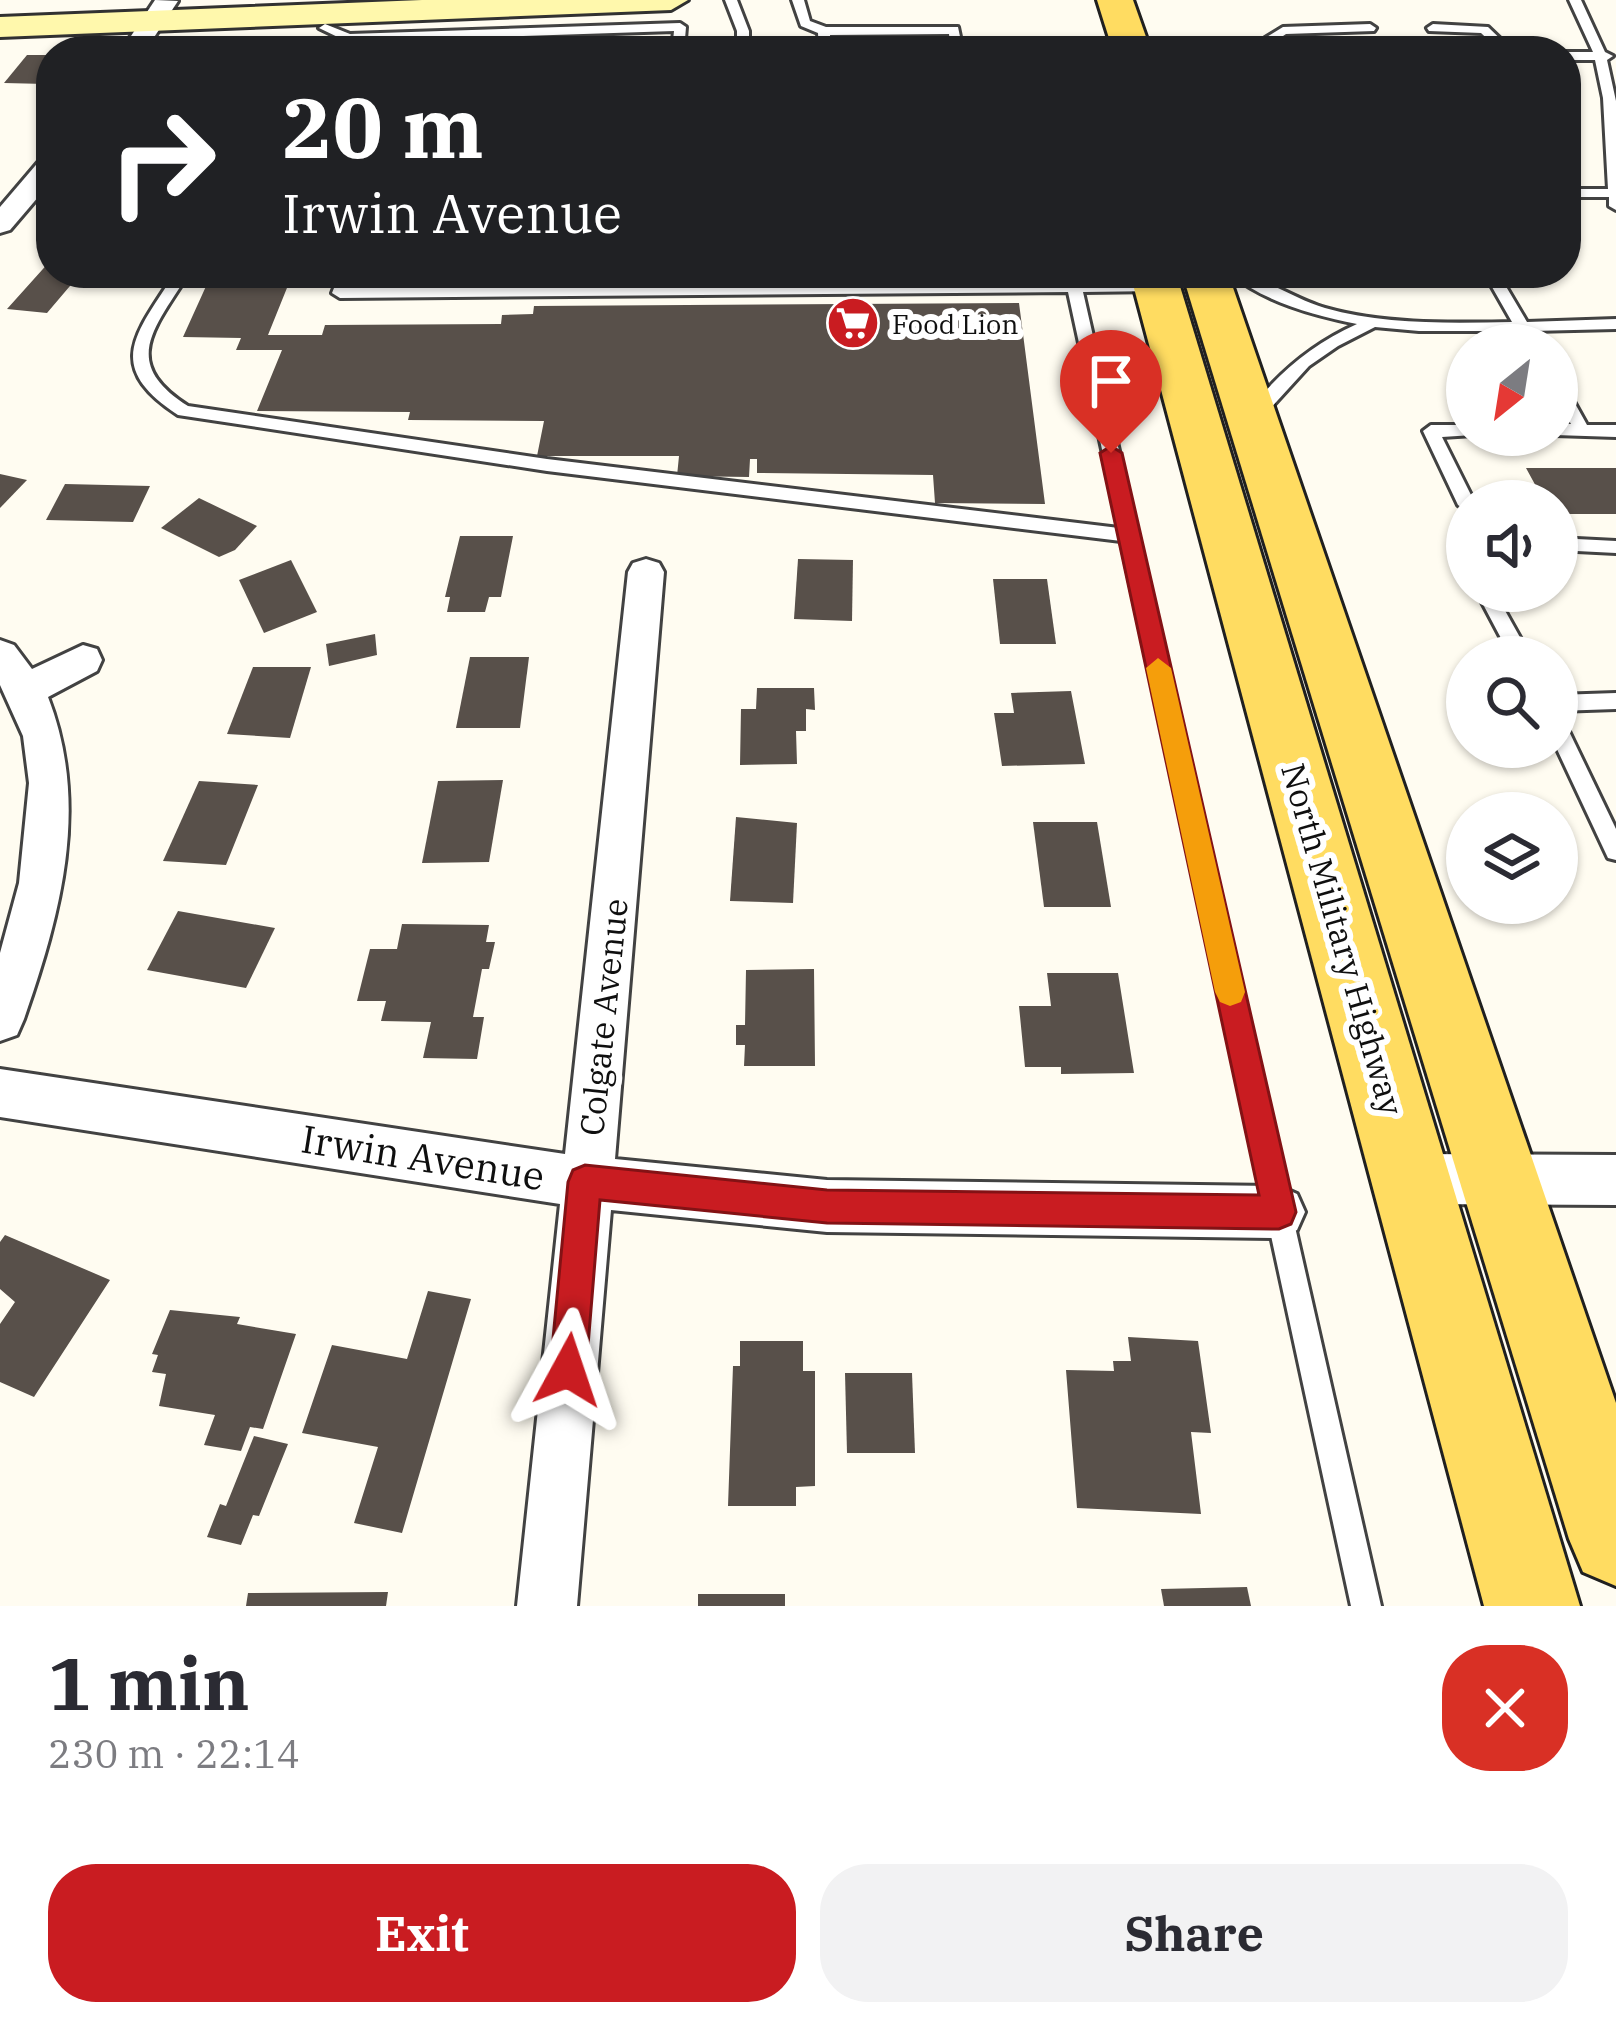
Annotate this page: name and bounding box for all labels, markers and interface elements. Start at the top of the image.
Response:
text: 20 m [282,72,484,181]
icon: right [84,84,240,240]
text: Irwin Avenue [282,178,622,248]
supermarket icon: Food Lion [825,295,881,351]
place label: Food Lion [892,306,1019,341]
north arrow [1446,324,1578,456]
map controls [1446,324,1578,924]
pin [1060,330,1162,453]
icon: arrive [1078,348,1144,414]
button: sound [1446,480,1578,612]
button: search [1446,636,1578,768]
street label: North Military Highway [1272,758,1414,1120]
button: layers [1446,792,1578,924]
street label: Colgate Avenue [569,896,637,1138]
street label: Irwin Avenue [298,1113,548,1201]
position arrow [505,1307,631,1433]
text: 1 min [48,1636,250,1730]
button: close [1442,1645,1568,1771]
text: 230 m · 22:14 [48,1728,300,1779]
button: Exit [48,1864,796,2002]
button: Share [820,1864,1568,2002]

